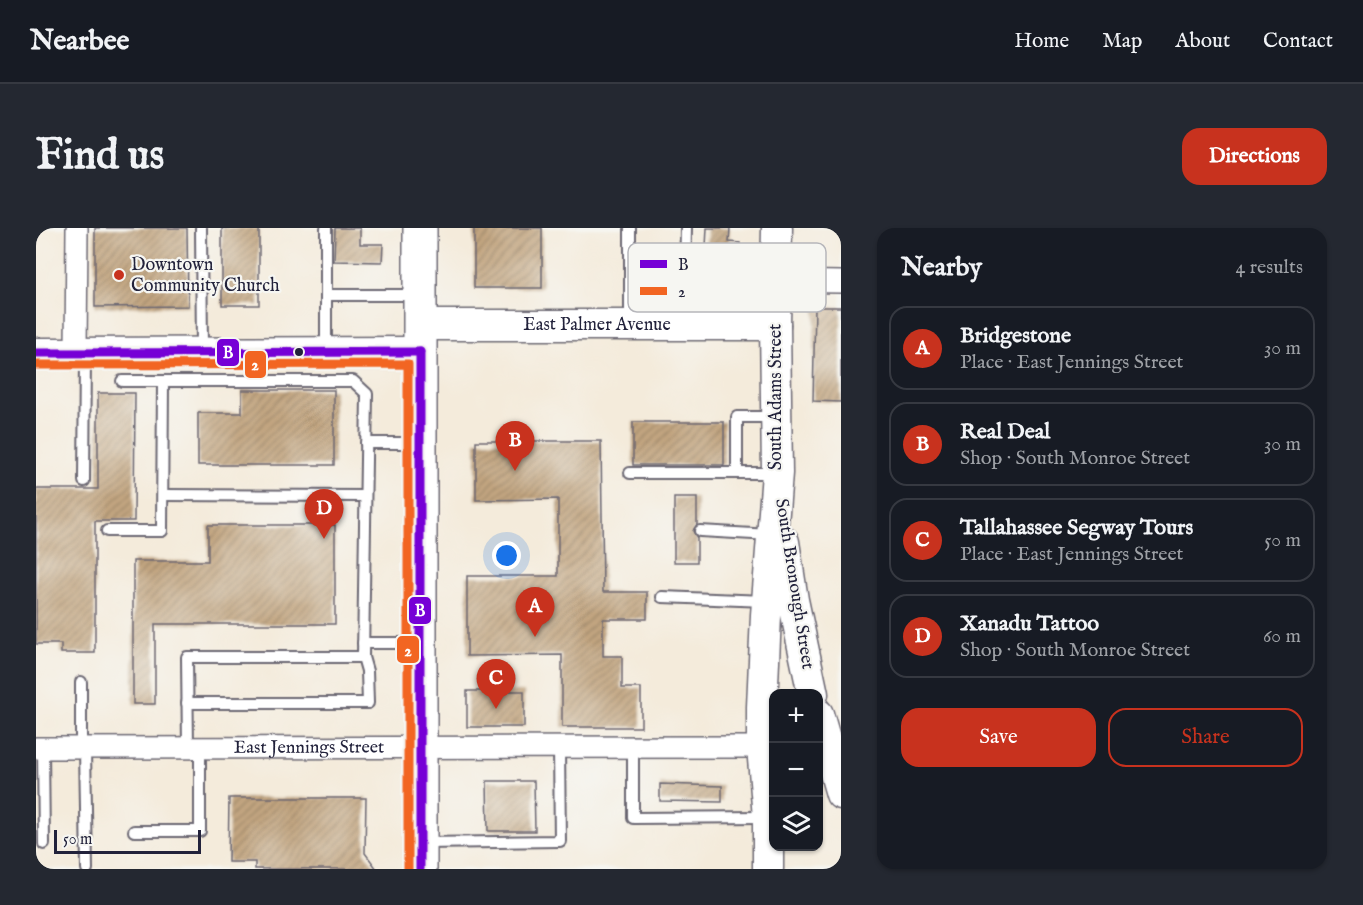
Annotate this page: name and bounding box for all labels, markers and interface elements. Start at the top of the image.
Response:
text: Nearbee [30,24,129,59]
text: Home [1014,28,1069,55]
text: Map [1102,28,1142,55]
text: About [1175,28,1230,55]
text: Contact [1263,28,1333,55]
button: Directions [1182,128,1327,185]
text: Find us [36,130,164,183]
legend [628,243,826,312]
text: Nearby [901,251,982,284]
place label: Downtown Community Church [131,254,280,298]
text: 4 results [1236,255,1303,280]
text: B [678,256,689,276]
marker: Downtown Community Church [112,268,126,282]
text: 2 [678,283,686,303]
street label: East Palmer Avenue [523,314,671,337]
text: Bridgestone [960,322,1071,350]
street label: South Adams Street [765,324,788,470]
text: A [916,336,929,361]
text: 30 m [1264,336,1301,361]
line badge: B [216,338,240,367]
text: B [223,344,234,364]
unlabelled marker [293,346,305,358]
line badge: 2 [244,350,267,379]
text: Place · East Jennings Street [960,350,1183,375]
text: 2 [251,356,259,376]
text: Real Deal [960,418,1050,446]
pin: B [496,422,534,471]
text: B [916,432,929,457]
text: 30 m [1264,432,1301,457]
text: Shop · South Monroe Street [960,446,1190,471]
pin: D [304,490,344,539]
street label: South Bronough Street [769,497,819,671]
text: Tallahassee Segway Tours [960,514,1193,542]
text: C [915,528,930,553]
text: 50 m [1264,528,1301,553]
your location [492,541,521,570]
text: Place · East Jennings Street [960,542,1183,567]
pin: A [516,588,554,637]
line badge: B [408,596,432,625]
text: B [415,602,426,622]
text: Xanadu Tattoo [960,610,1099,638]
text: D [914,624,931,649]
text: 60 m [1263,624,1301,649]
line badge: 2 [396,635,420,664]
text: Shop · South Monroe Street [960,638,1190,663]
text: 2 [404,642,412,662]
pin: C [476,660,516,709]
map controls [769,689,823,851]
button: + [769,689,823,743]
button: Save [901,708,1096,767]
button: Share [1108,708,1303,767]
street label: East Jennings Street [234,736,384,759]
button: − [769,743,823,797]
button: layers [769,797,823,851]
scale bar [54,827,201,854]
text: 50 m [63,830,92,850]

